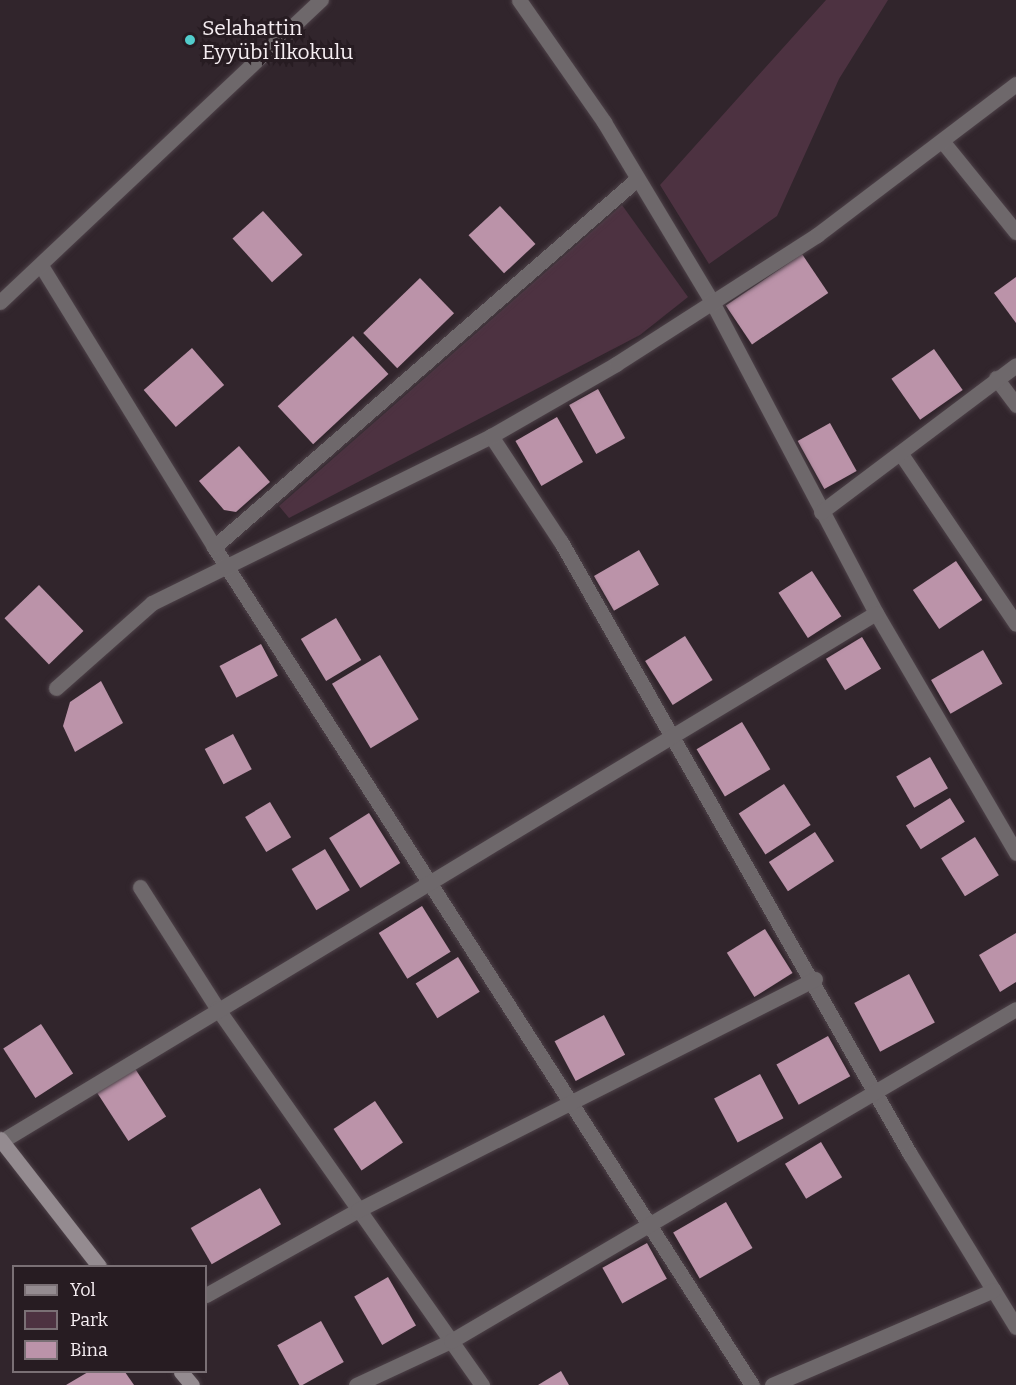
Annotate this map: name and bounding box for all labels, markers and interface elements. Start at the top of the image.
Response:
place label: Selahattin Eyyübi İlkokulu [202,15,353,65]
marker: Selahattin Eyyübi İlkokulu [183,33,197,47]
legend [12,1265,207,1373]
text: Yol [70,1279,96,1301]
text: Park [70,1309,108,1331]
text: Bina [70,1339,108,1361]

